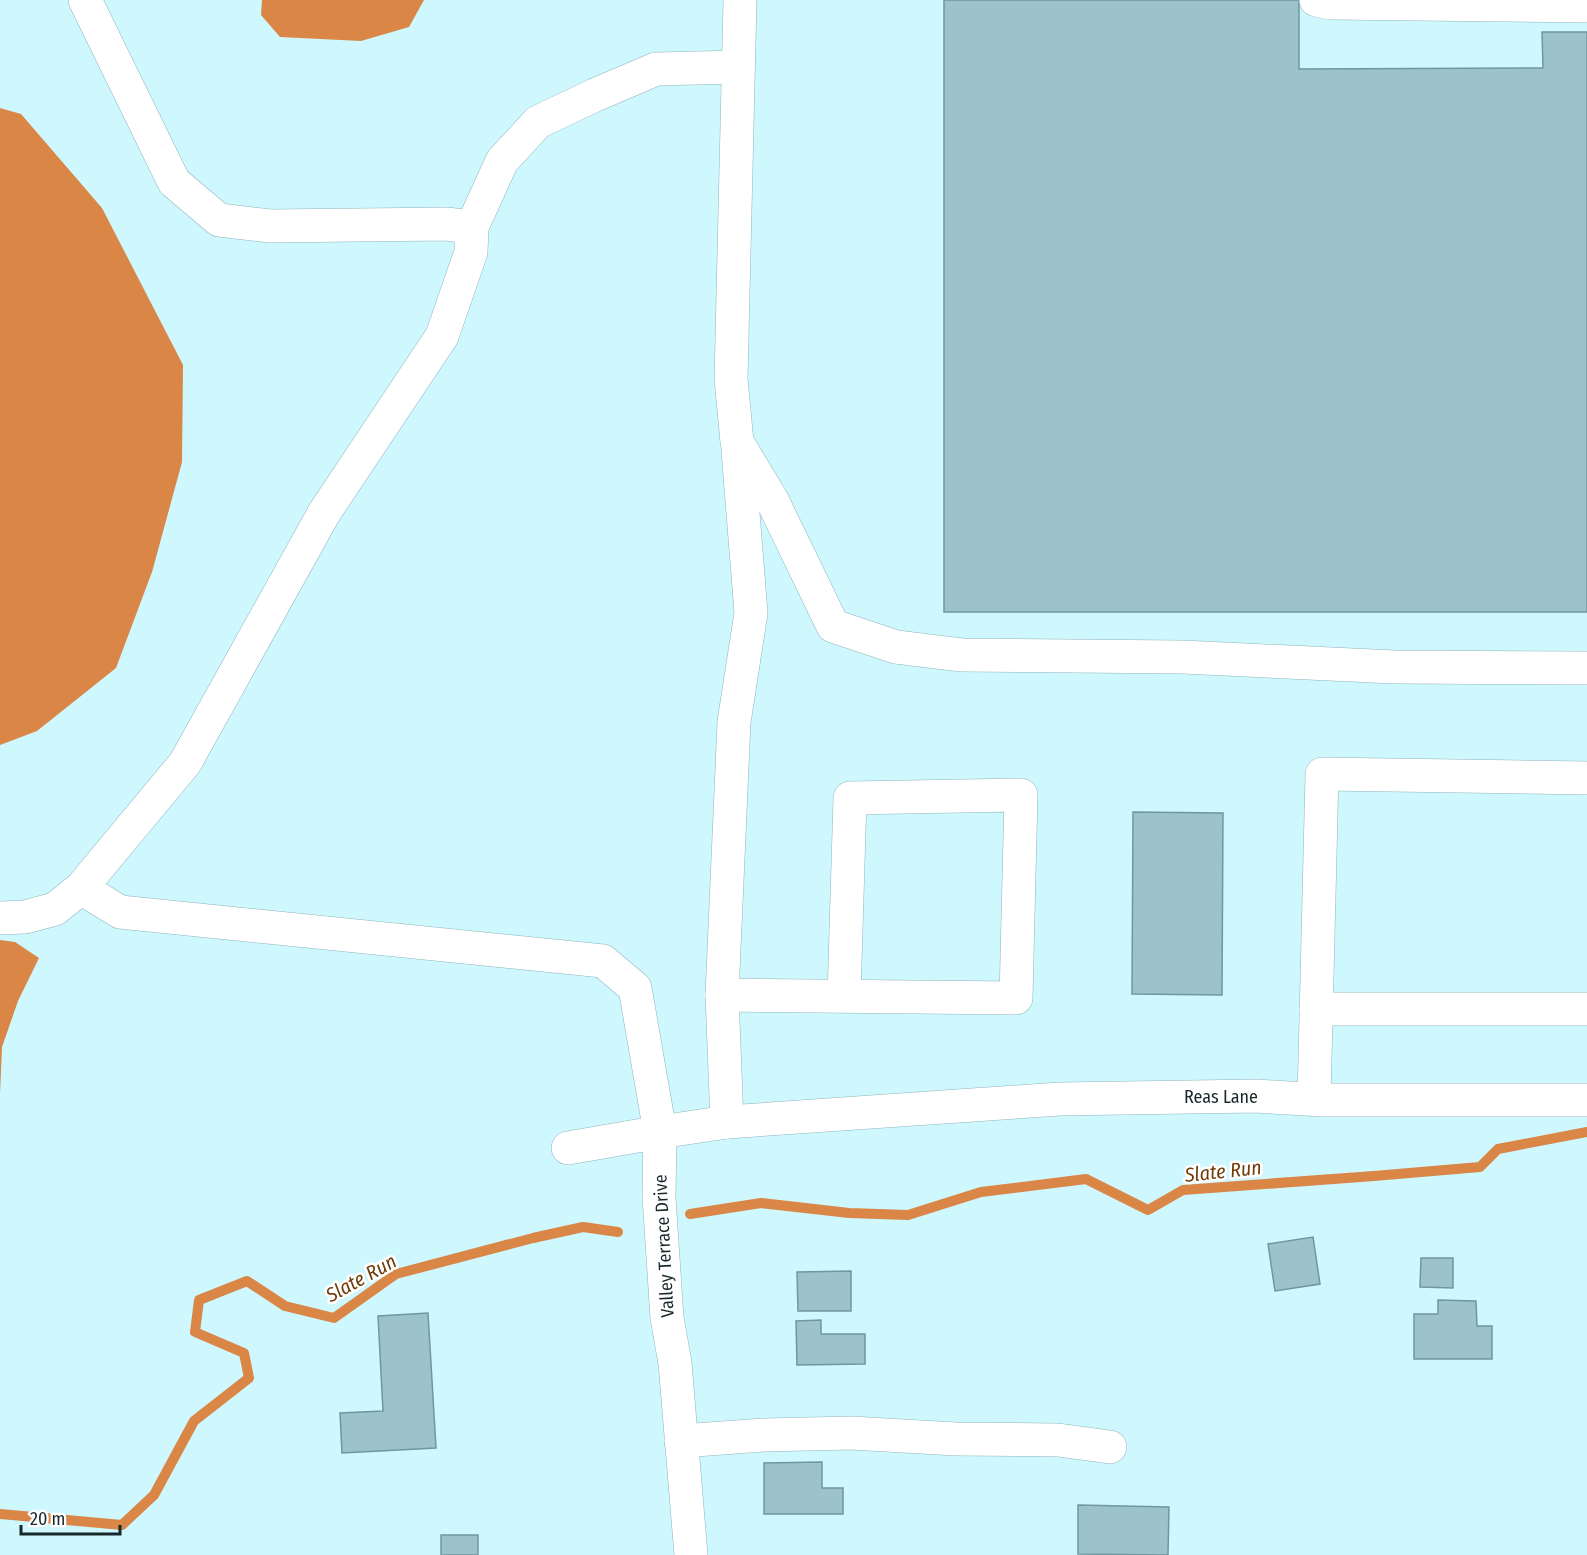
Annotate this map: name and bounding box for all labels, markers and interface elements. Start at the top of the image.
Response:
street label: Reas Lane [1184,1086,1258,1108]
water label: Slate Run [1182,1155,1263,1187]
street label: Valley Terrace Drive [649,1174,679,1318]
water label: Slate Run [321,1249,401,1308]
scale bar [21,1498,120,1536]
text: 20 m [30,1508,65,1530]

